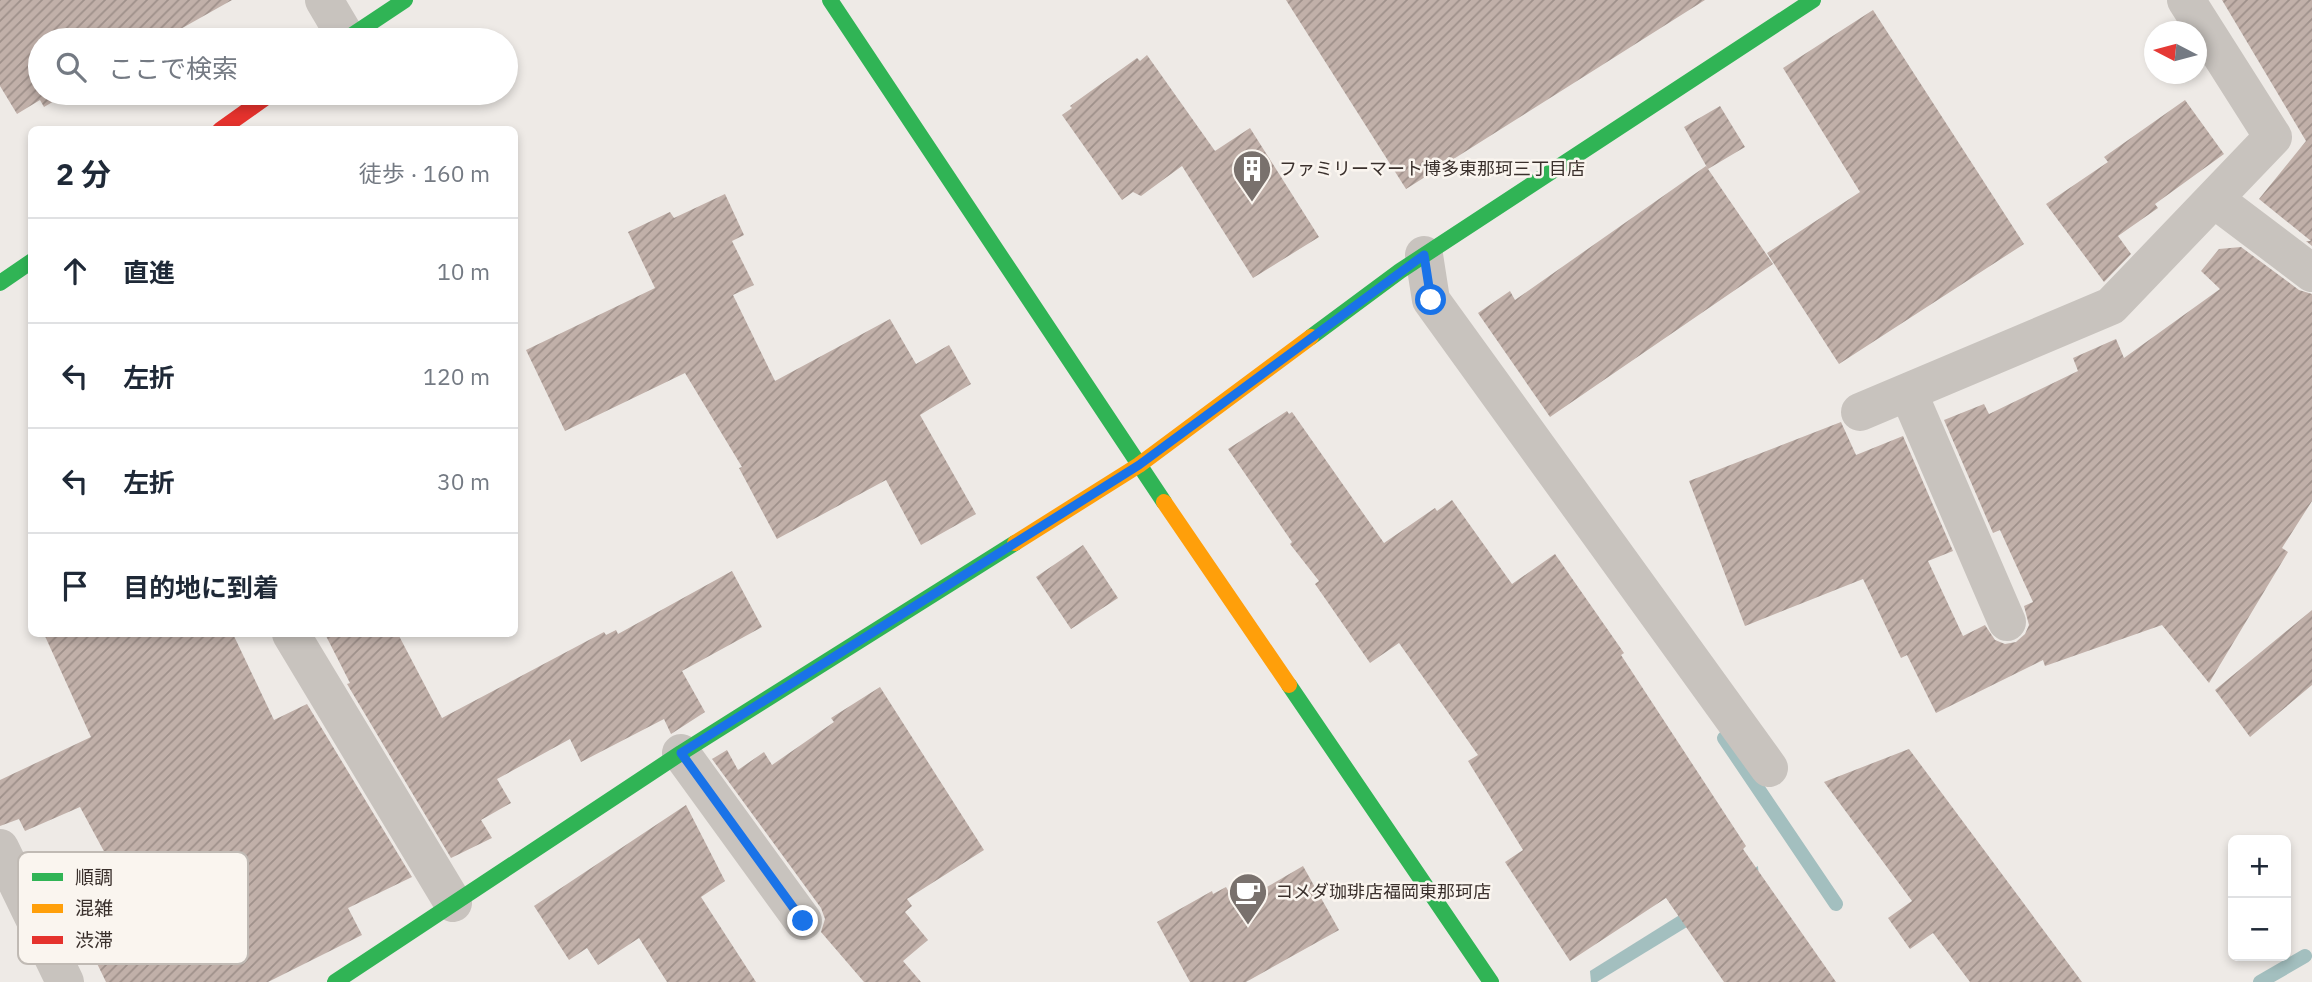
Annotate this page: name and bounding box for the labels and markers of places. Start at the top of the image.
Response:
building icon: ファミリーマート博多東那珂三丁目店 [1231,148,1273,203]
place label: ファミリーマート博多東那珂三丁目店 [1279,157,1585,180]
cafe icon: コメダ珈琲店福岡東那珂店 [1227,871,1269,926]
place label: コメダ珈琲店福岡東那珂店 [1275,880,1491,903]

